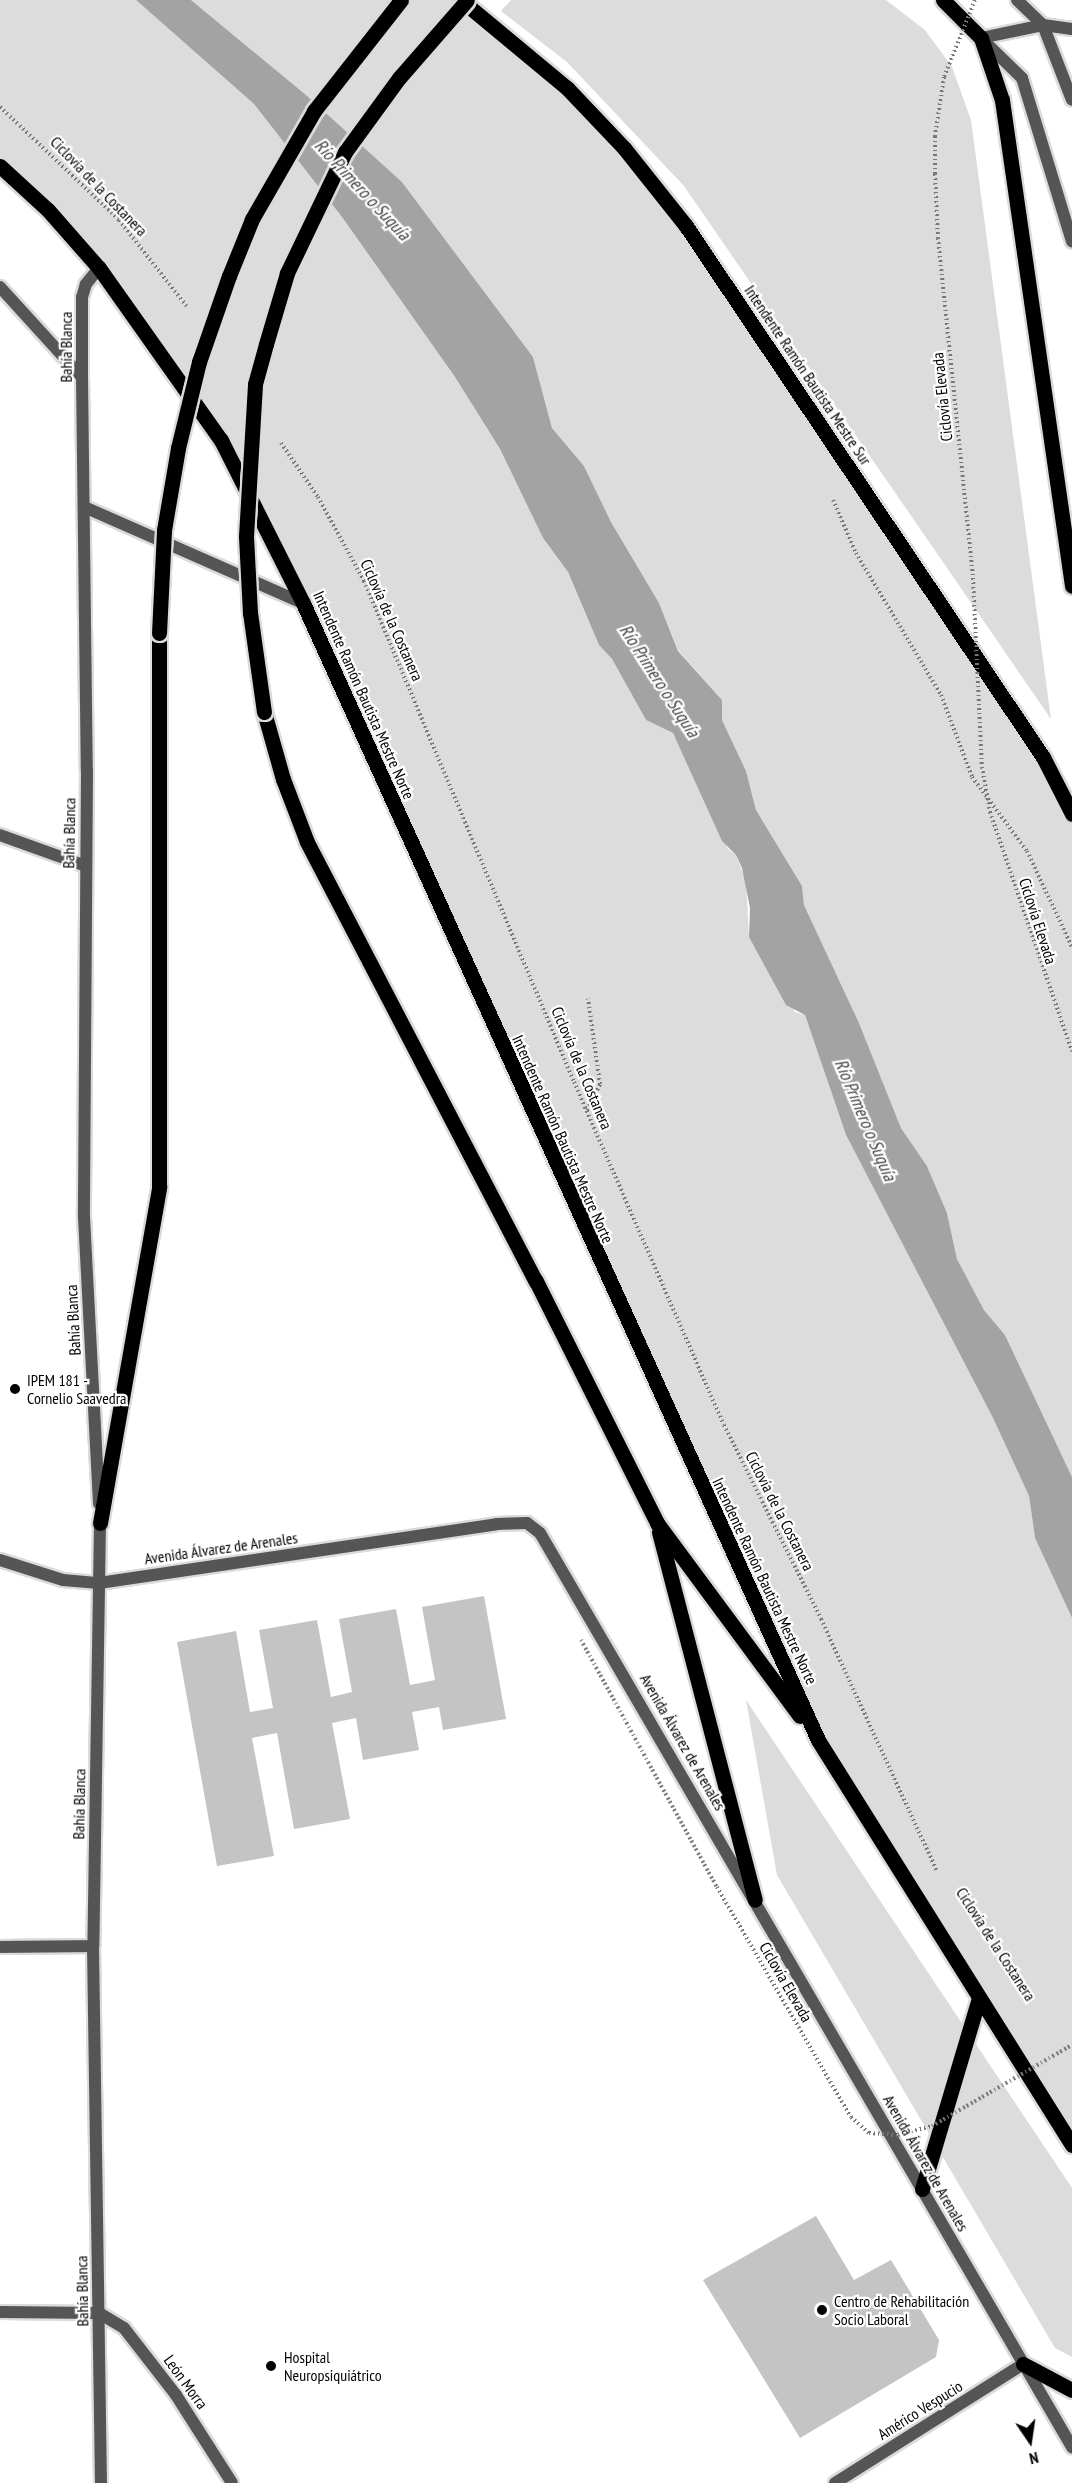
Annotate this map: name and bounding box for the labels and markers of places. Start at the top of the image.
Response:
place label: IPEM 181 - Cornelio Saavedra [27,1370,126,1408]
marker: IPEM 181 - Cornelio Saavedra [8,1382,22,1396]
place label: Centro de Rehabilitación Socio Laboral [834,2291,969,2329]
marker: Centro de Rehabilitación Socio Laboral [815,2303,829,2317]
place label: Hospital Neuropsiquiátrico [284,2347,382,2385]
marker: Hospital Neuropsiquiátrico [262,2357,280,2375]

